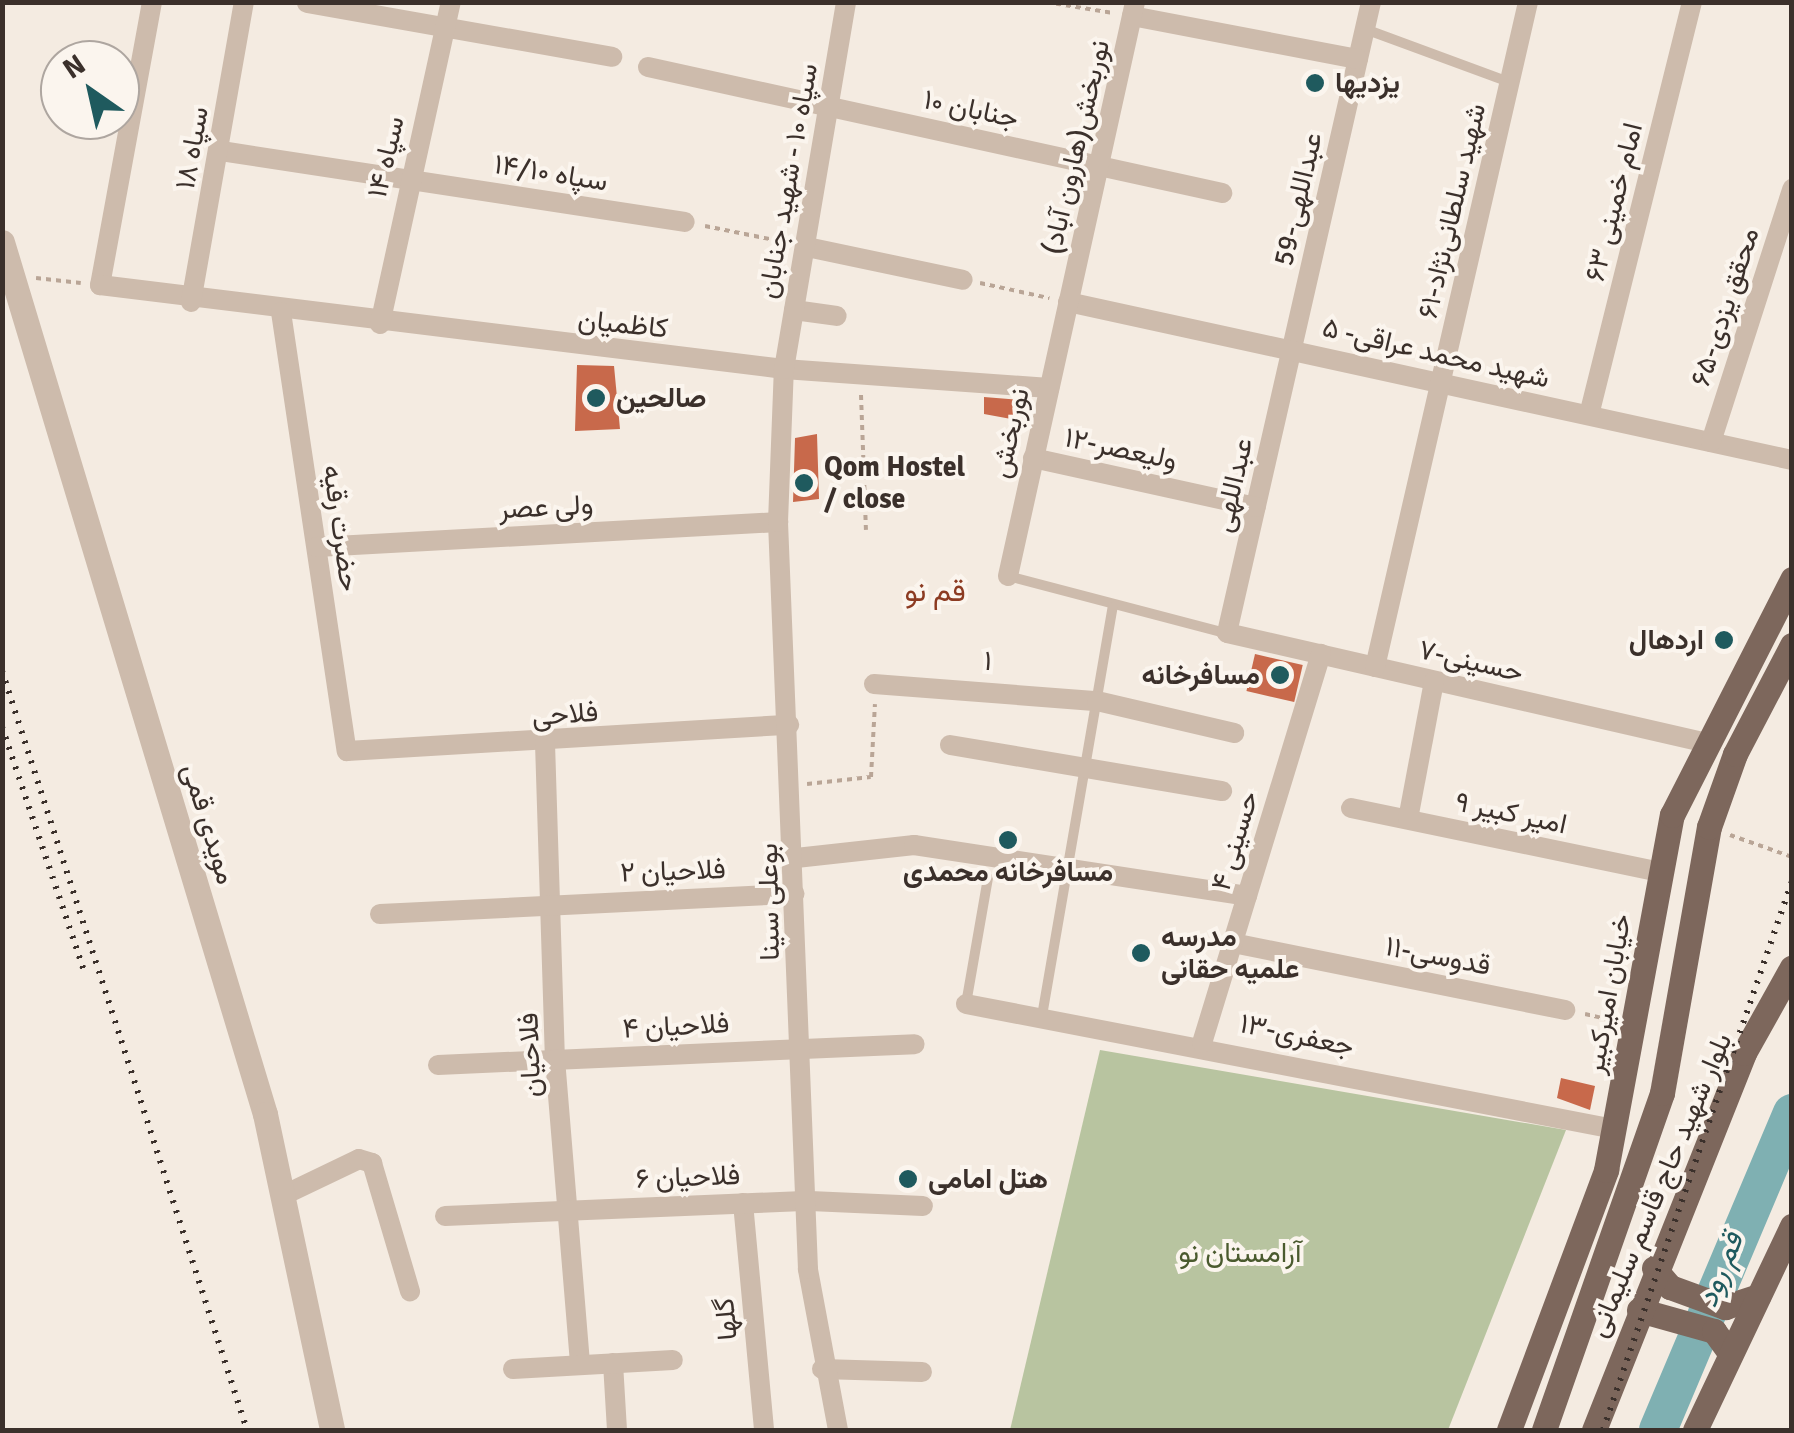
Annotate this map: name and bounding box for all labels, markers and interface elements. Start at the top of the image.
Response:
street label: نوربخش(هارون آباد) [1035,37,1117,257]
north arrow [40,40,140,140]
text: N [57,47,92,86]
street label: سپاه ۱۰ - شهید جنابان [751,61,825,301]
place label: یزدیها [1335,66,1400,100]
marker: یزدیها [1304,72,1326,94]
street label: جنابان ۱۰ [921,83,1021,135]
street label: شهید سلطانی‌نژاد-۶۱ [1411,100,1493,322]
street label: سپاه ۱۸ [168,104,216,192]
street label: سپاه ۱۴ [360,113,412,201]
street label: امام خمینی ۶۳ [1578,119,1650,285]
street label: عبداللهی-59 [1266,129,1330,269]
street label: سپاه ۱۴/۱۰ [492,147,610,199]
street label: محقق یزدی-۶۵ [1684,223,1766,391]
street label: کاظمیان [576,303,670,345]
street label: شهید محمد عراقی- ۵ [1319,311,1553,395]
place label: صالحین [616,381,707,415]
street label: نوربخش [983,385,1037,481]
marker: صالحین [585,387,607,409]
street label: ولیعصر-۱۲ [1062,421,1180,477]
street label: عبداللهی [1206,435,1260,535]
place label: Qom Hostel / close [824,450,965,516]
street label: حضرت رقیه [316,463,366,593]
marker: Qom Hostel / close [793,472,815,494]
street label: ولی عصر [498,488,594,526]
district label: قم نو [904,574,966,610]
place label: اردهال [1629,623,1704,657]
marker: اردهال [1713,629,1735,651]
street label: حسینی-۷ [1415,633,1527,689]
street label: ۱ [982,644,994,678]
place label: مسافرخانه [1142,658,1260,692]
marker: مسافرخانه [1269,664,1291,686]
street label: فلاحی [531,695,599,733]
street label: مویدی قمی [175,760,243,888]
street label: امیر کبیر ۹ [1452,785,1570,841]
street label: حسینی ۴ [1204,787,1266,895]
marker: مسافرخانه محمدی [997,829,1019,851]
street label: بوعلی سینا [751,843,787,961]
street label: فلاحیان ۲ [620,852,726,890]
place label: مسافرخانه محمدی [903,855,1113,889]
street label: خیابان امیرکبیر [1577,911,1639,1077]
place label: مدرسه علمیه حقانی [1161,920,1299,986]
street label: قدوسی-۱۱ [1383,929,1493,983]
marker: مدرسه علمیه حقانی [1130,942,1152,964]
street label: فلاحیان ۴ [622,1006,730,1046]
street label: جعفری-۱۳ [1237,1007,1357,1063]
street label: فلاحیان [512,1012,548,1098]
street label: بلوار شهید حاج قاسم سلیمانی [1581,1028,1739,1342]
street label: فلاحیان ۶ [635,1158,741,1196]
place label: هتل امامی [928,1162,1048,1196]
marker: هتل امامی [897,1168,919,1190]
water label: قم رود [1690,1228,1752,1312]
park label: آرامستان نو [1179,1236,1301,1270]
street label: گلها [707,1296,745,1342]

